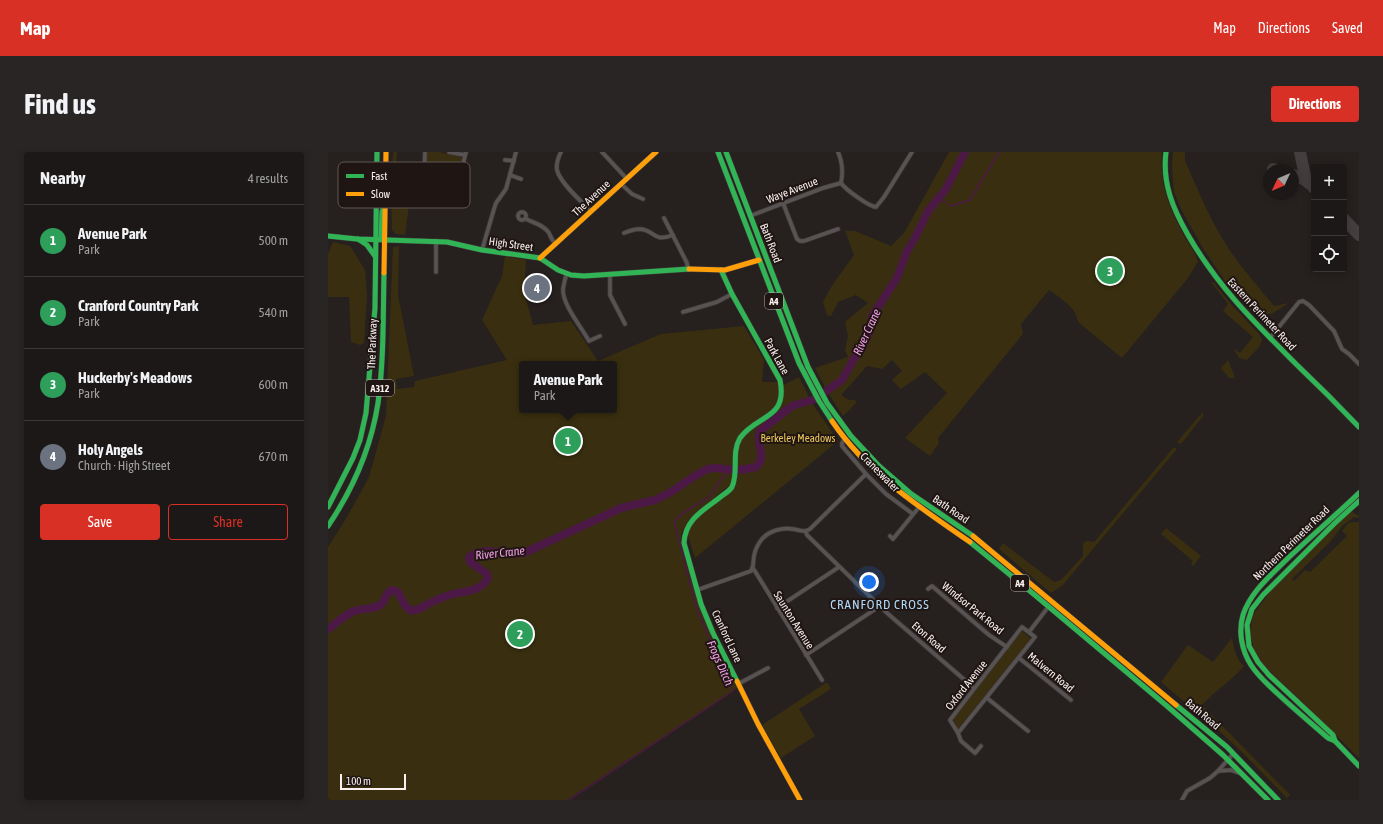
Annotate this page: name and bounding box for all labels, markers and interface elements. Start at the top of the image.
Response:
text: Map [20,17,51,39]
text: Map [1213,20,1236,36]
text: Directions [1258,20,1310,36]
text: Saved [1332,20,1363,36]
button: Directions [1271,86,1359,122]
text: Find us [24,88,96,120]
legend [338,162,470,208]
north arrow [1263,164,1299,200]
map controls [1311,164,1347,272]
button: + [1311,164,1347,200]
text: Nearby [40,168,86,188]
text: Fast [371,170,387,182]
text: 4 results [248,171,288,186]
street label: Waye Avenue [765,175,819,205]
street label: The Avenue [570,178,612,218]
text: Slow [371,188,390,200]
button: − [1311,200,1347,236]
street label: Bath Road [758,222,784,264]
text: Avenue Park [78,225,147,242]
text: 1 [50,233,56,248]
text: 500 m [259,233,288,248]
street label: High Street [488,235,534,253]
button: locate [1311,236,1347,272]
text: Park [78,242,100,257]
pin: 3 [1097,256,1123,286]
pin: 4 [524,273,550,303]
street label: Eastern Perimeter Road [1225,275,1299,353]
road number: A4 [765,293,783,309]
text: Cranford Country Park [78,297,198,314]
text: 2 [50,305,56,320]
text: 540 m [259,305,288,320]
water label: River Crane [850,306,884,357]
text: Park [78,314,100,329]
street label: The Parkway [365,318,379,370]
street label: Park Lane [762,336,792,376]
popup [519,361,617,413]
text: Huckerby's Meadows [78,369,192,386]
text: Avenue Park [534,371,602,388]
text: 3 [50,377,56,392]
text: 600 m [259,377,288,392]
road number: A312 [366,380,394,396]
text: Park [78,386,100,401]
text: Park [534,388,555,403]
pin: 1 [555,426,581,456]
park label: Berkeley Meadows [761,432,836,444]
text: Holy Angels [78,441,143,458]
text: 4 [50,449,56,464]
text: 670 m [259,449,288,464]
street label: Craneswater [858,450,903,495]
text: Church · High Street [78,458,170,473]
street label: Bath Road [931,492,971,526]
button: Save [40,504,160,540]
button: Share [168,504,288,540]
street label: Northern Perimeter Road [1250,504,1332,582]
water label: River Crane [475,543,526,563]
your location [859,572,879,592]
road number: A4 [1011,575,1029,591]
street label: Windsor Park Road [940,580,1006,636]
street label: Saunton Avenue [771,589,817,651]
district label: CRANFORD CROSS [830,597,930,612]
street label: Cranford Lane [710,608,744,664]
pin: 2 [507,619,533,649]
street label: Eton Road [910,619,948,655]
water label: Frogs Ditch [704,638,736,688]
street label: Malvern Road [1026,650,1076,694]
street label: Oxford Avenue [943,658,989,712]
street label: Bath Road [1183,696,1223,732]
scale bar [340,772,406,791]
text: 100 m [346,775,371,787]

